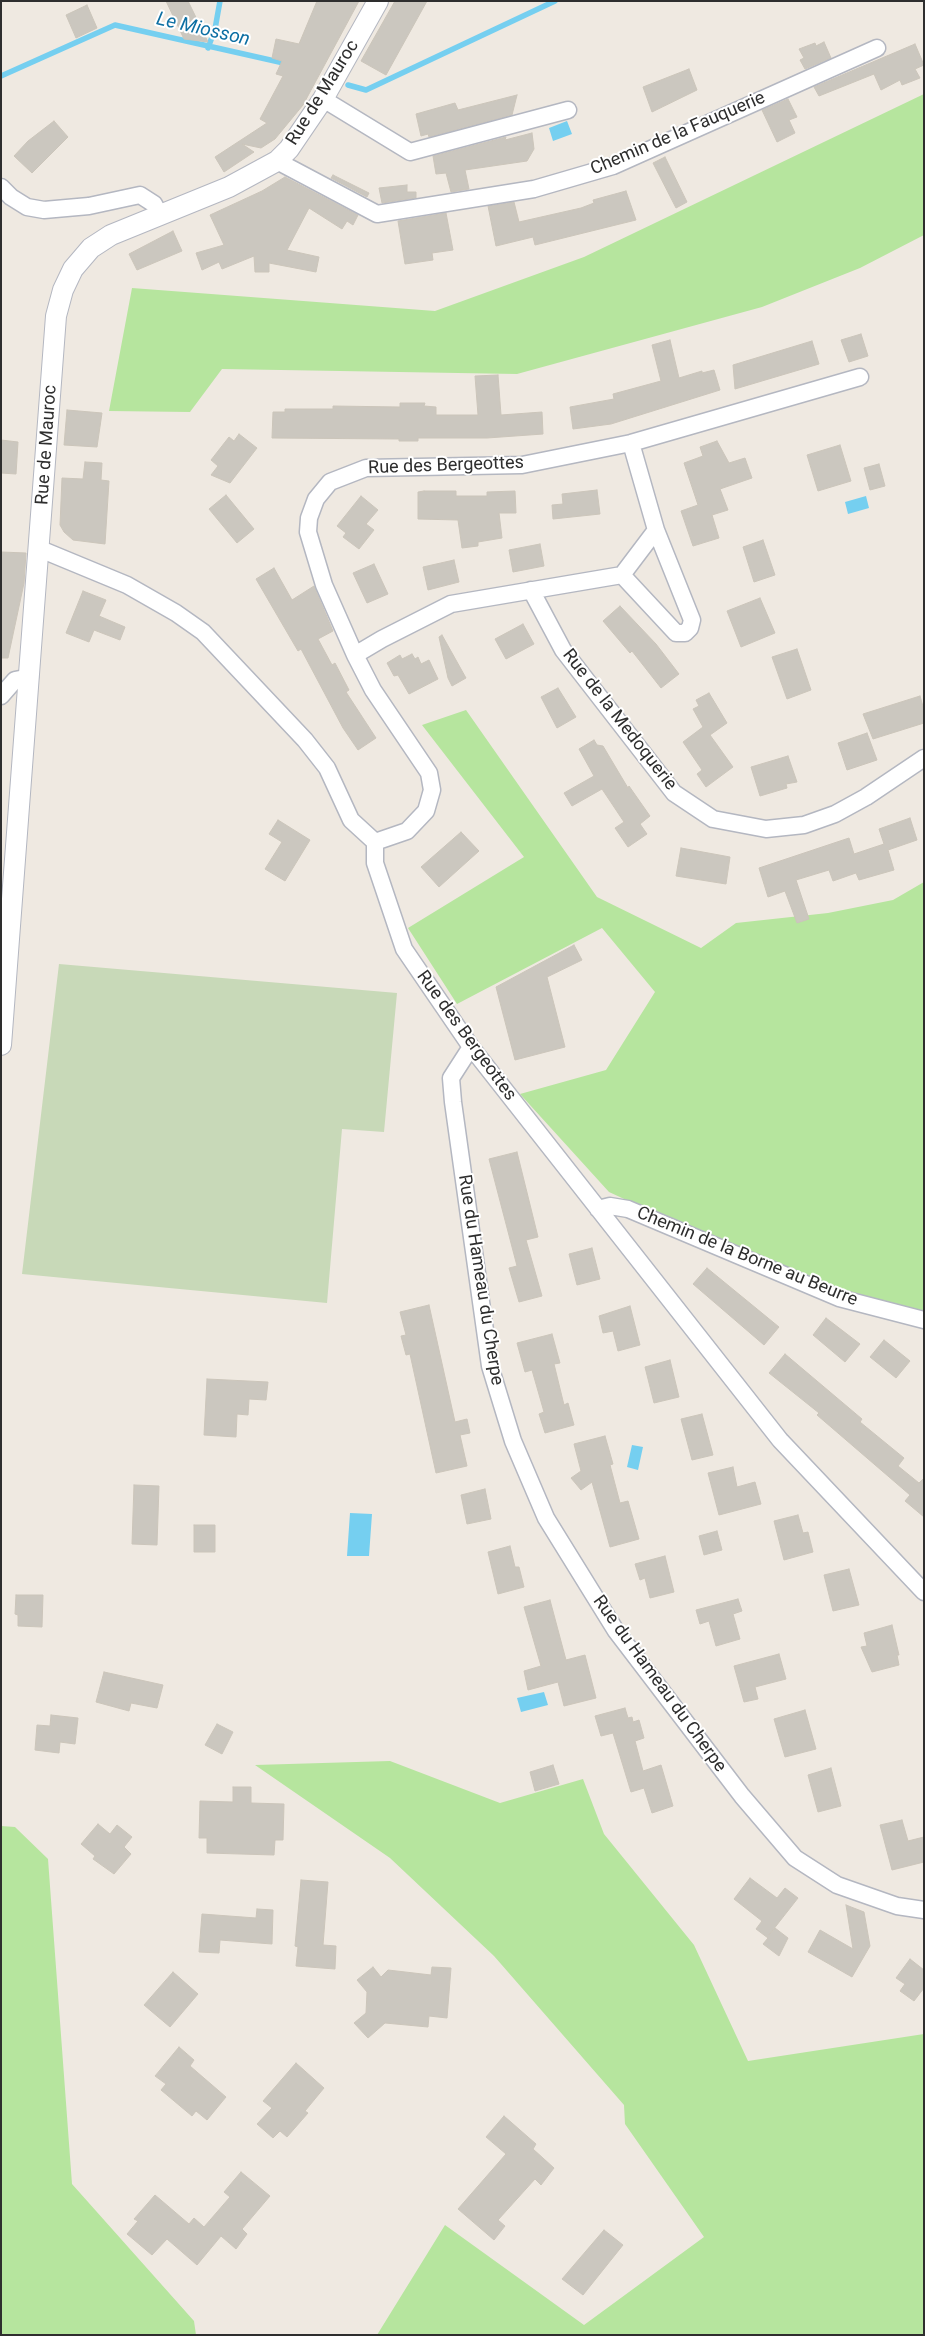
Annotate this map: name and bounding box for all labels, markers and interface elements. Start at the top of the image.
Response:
water label: Le Miosson [154,8,252,52]
street label: Rue de Mauroc [282,36,364,150]
street label: Chemin de la Fauquerie [587,87,769,181]
street label: Rue de Mauroc [32,384,62,506]
street label: Rue des Bergeottes [368,452,524,480]
street label: Rue de la Medoquerie [557,645,681,795]
street label: Rue des Bergeottes [412,967,520,1105]
street label: Rue du Hameau du Cherpe [453,1173,507,1387]
street label: Chemin de la Borne au Beurre [633,1203,861,1311]
street label: Rue du Hameau du Cherpe [588,1591,730,1777]

